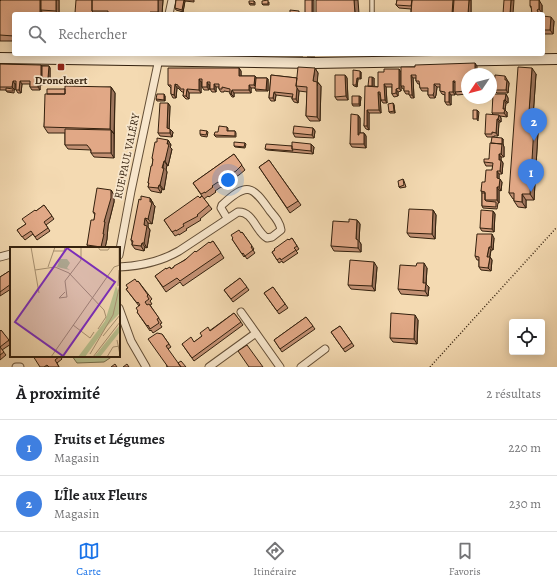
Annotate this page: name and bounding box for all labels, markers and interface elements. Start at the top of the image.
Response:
search box [12,12,545,56]
icon: search [26,23,48,45]
text: Rechercher [58,24,127,44]
marker: Dronckaert [56,62,66,72]
north arrow [461,68,497,104]
place label: Dronckaert [35,73,88,88]
pin: 2 [521,108,547,141]
street label: RUE PAUL VALÉRY [111,111,144,200]
pin: 1 [518,159,544,192]
your location [218,170,238,190]
inset map [10,247,120,357]
map controls [509,319,545,355]
button: locate [509,319,545,355]
text: À proximité [16,382,100,405]
text: 2 résultats [486,385,541,402]
text: Fruits et Légumes [54,429,165,449]
text: 1 [27,439,31,456]
text: 220 m [508,439,541,456]
text: Magasin [54,449,99,466]
text: L'Île aux Fleurs [54,485,147,505]
text: 2 [26,495,32,512]
text: 230 m [509,495,541,512]
text: Magasin [54,505,99,522]
tab: Carte [76,540,101,579]
tab: Itinéraire [253,540,296,579]
tab: Favoris [449,540,481,579]

